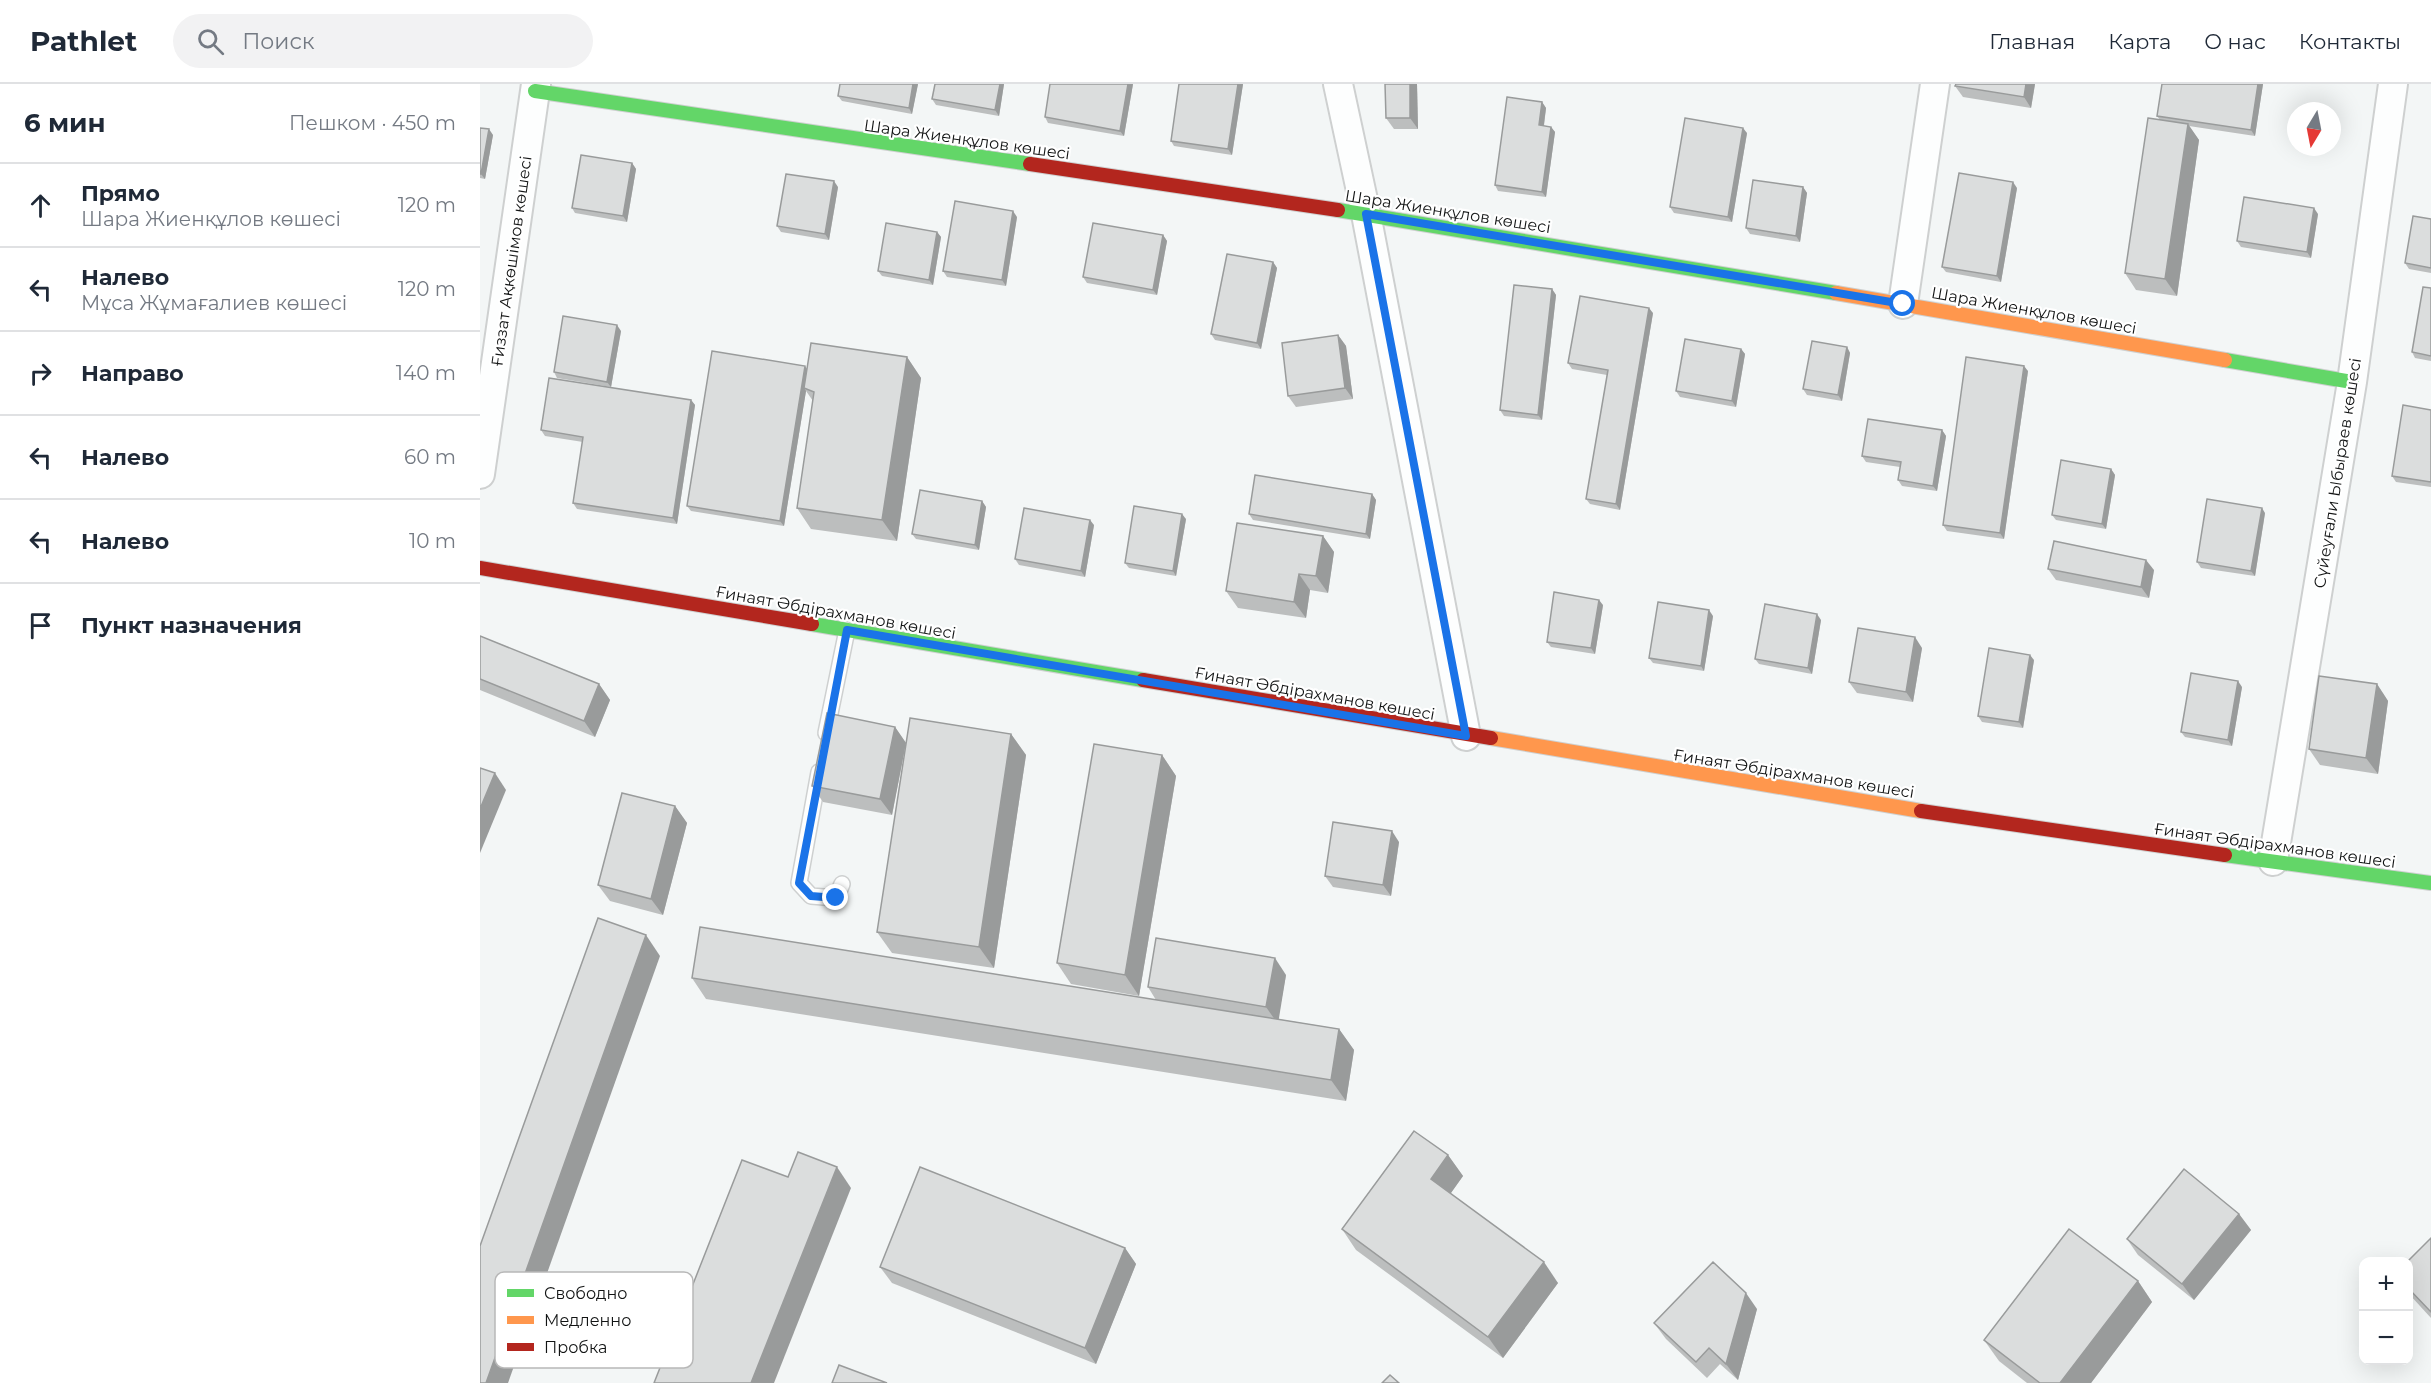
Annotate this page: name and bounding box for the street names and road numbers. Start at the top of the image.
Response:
street label: Шара Жиенқұлов көшесі [863,116,1071,163]
street label: Ғиззат Ақкөшімов көшесi [487,155,536,368]
street label: Шара Жиенқұлов көшесі [1344,186,1552,237]
street label: Шара Жиенқұлов көшесі [1930,283,2138,338]
street label: Сүйеуғали Ыбыраев көшесi [2310,357,2365,590]
street label: Ғинаят Әбдірахманов көшесі [714,582,957,643]
street label: Ғинаят Әбдірахманов көшесі [1193,663,1436,724]
street label: Ғинаят Әбдірахманов көшесі [1672,745,1916,802]
street label: Ғинаят Әбдірахманов көшесі [2153,819,2397,872]

